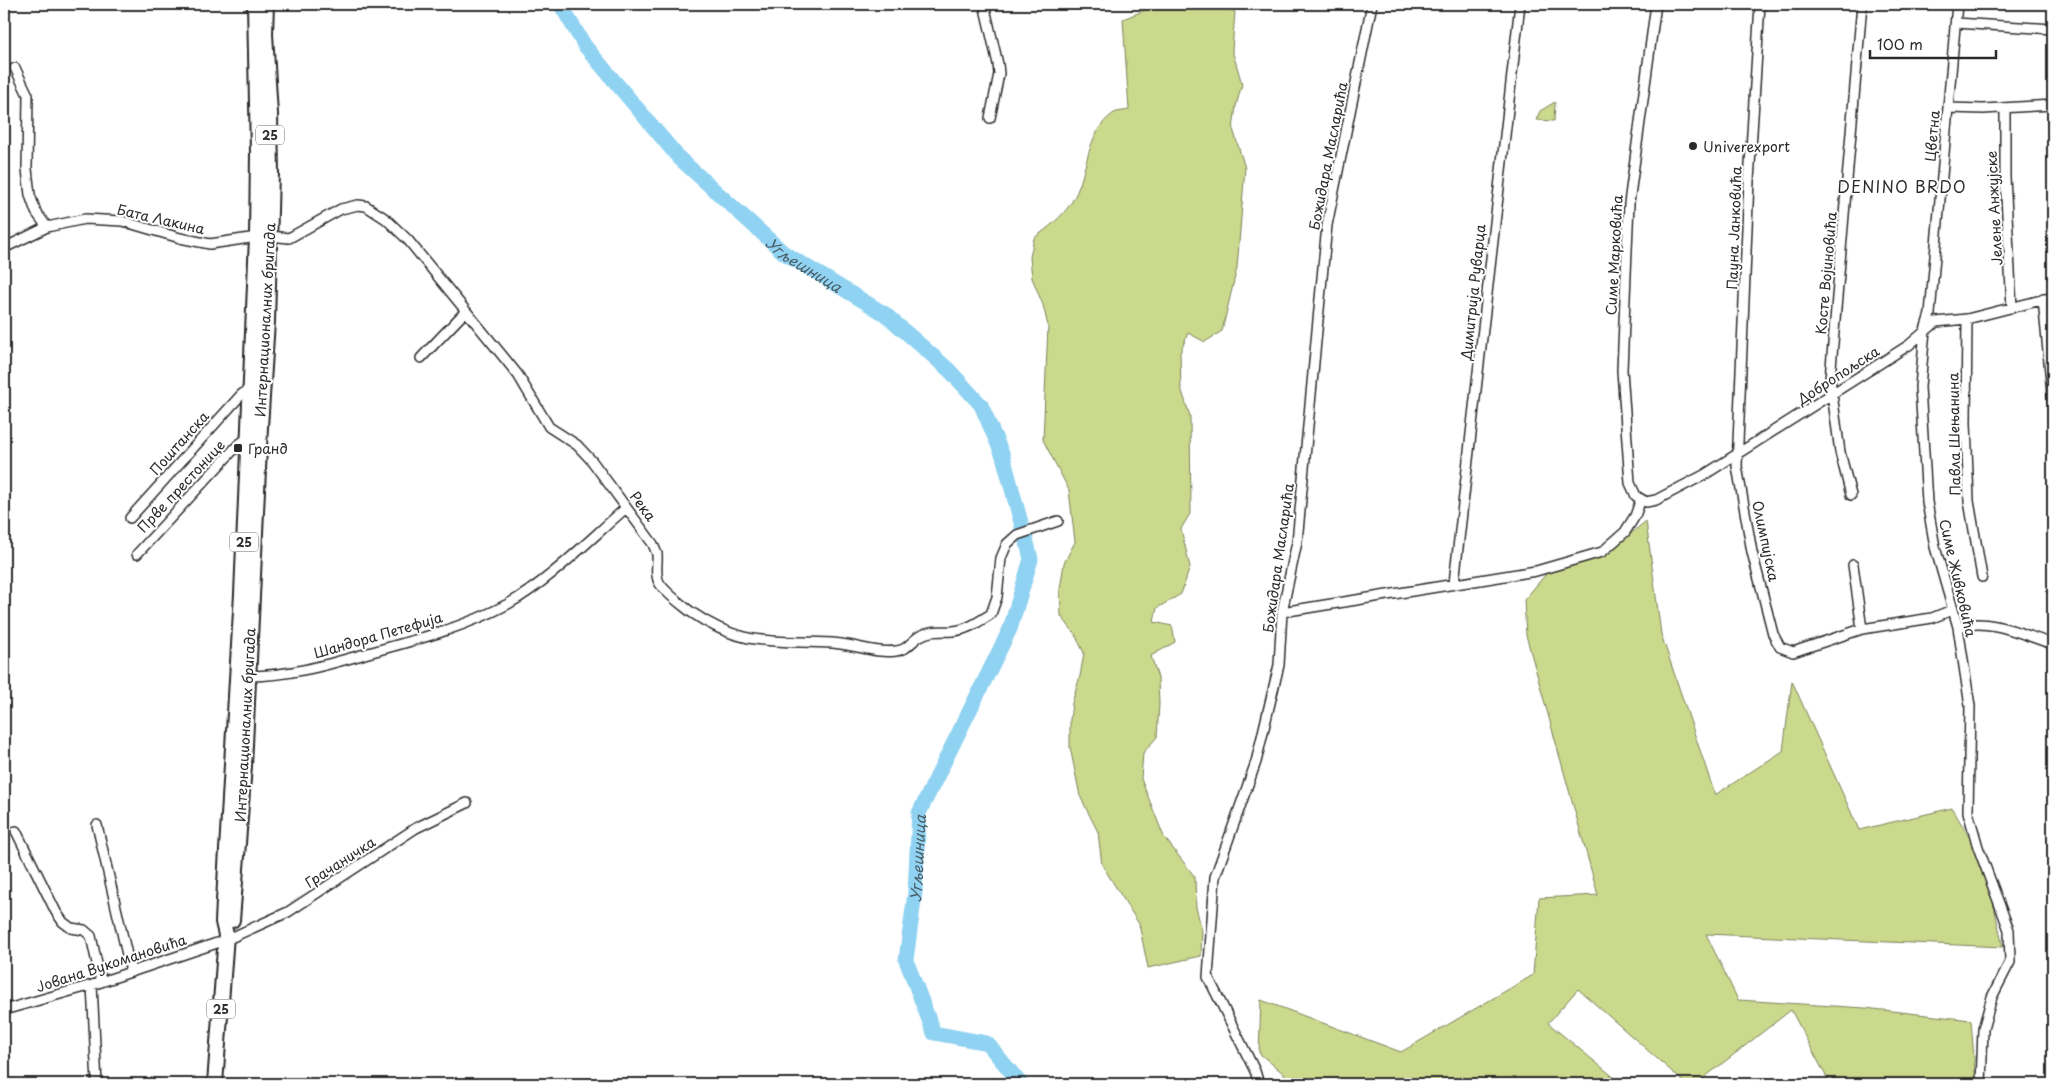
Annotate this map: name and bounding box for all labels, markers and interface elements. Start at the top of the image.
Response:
scale bar [1870,28,1996,60]
text: 100 m [1877,32,1923,55]
street label: Божидара Масларића [1303,80,1353,232]
street label: Цветна [1919,109,1945,163]
road number: 25 [256,126,284,144]
place label: Univerexport [1703,136,1790,157]
marker: Univerexport [1687,140,1699,152]
street label: Јелене Анжујске [1981,150,2007,266]
street label: Пауна Јанковића [1721,166,1747,290]
district label: DENINO BRDO [1837,174,1967,198]
street label: Симе Марковића [1600,194,1628,316]
street label: Бата Лакина [115,199,207,239]
street label: Косте Војиновића [1810,211,1842,335]
street label: Интернационалних бригада [249,222,281,418]
street label: Димитрија Руварца [1455,223,1491,362]
water label: Угљешница [761,231,847,298]
street label: Добропољска [1792,340,1884,410]
street label: Павла Шењанина [1942,372,1966,496]
street label: Поштанска [145,406,214,480]
street label: Прве престонице [132,435,230,537]
place label: Гранд [248,438,288,459]
marker: Гранд [232,442,244,454]
street label: Божидара Масларића [1257,482,1299,634]
street label: Река [625,487,661,526]
street label: Олимпијска [1747,499,1785,584]
street label: Симе Живковића [1934,517,1982,639]
road number: 25 [230,532,258,552]
street label: Шандора Петефија [311,606,445,663]
street label: Интернационалних бригада [229,627,261,823]
water label: Угљешница [902,814,930,903]
street label: Грачаничка [301,831,380,893]
street label: Јована Вукомановића [33,929,189,997]
road number: 25 [207,1000,235,1019]

